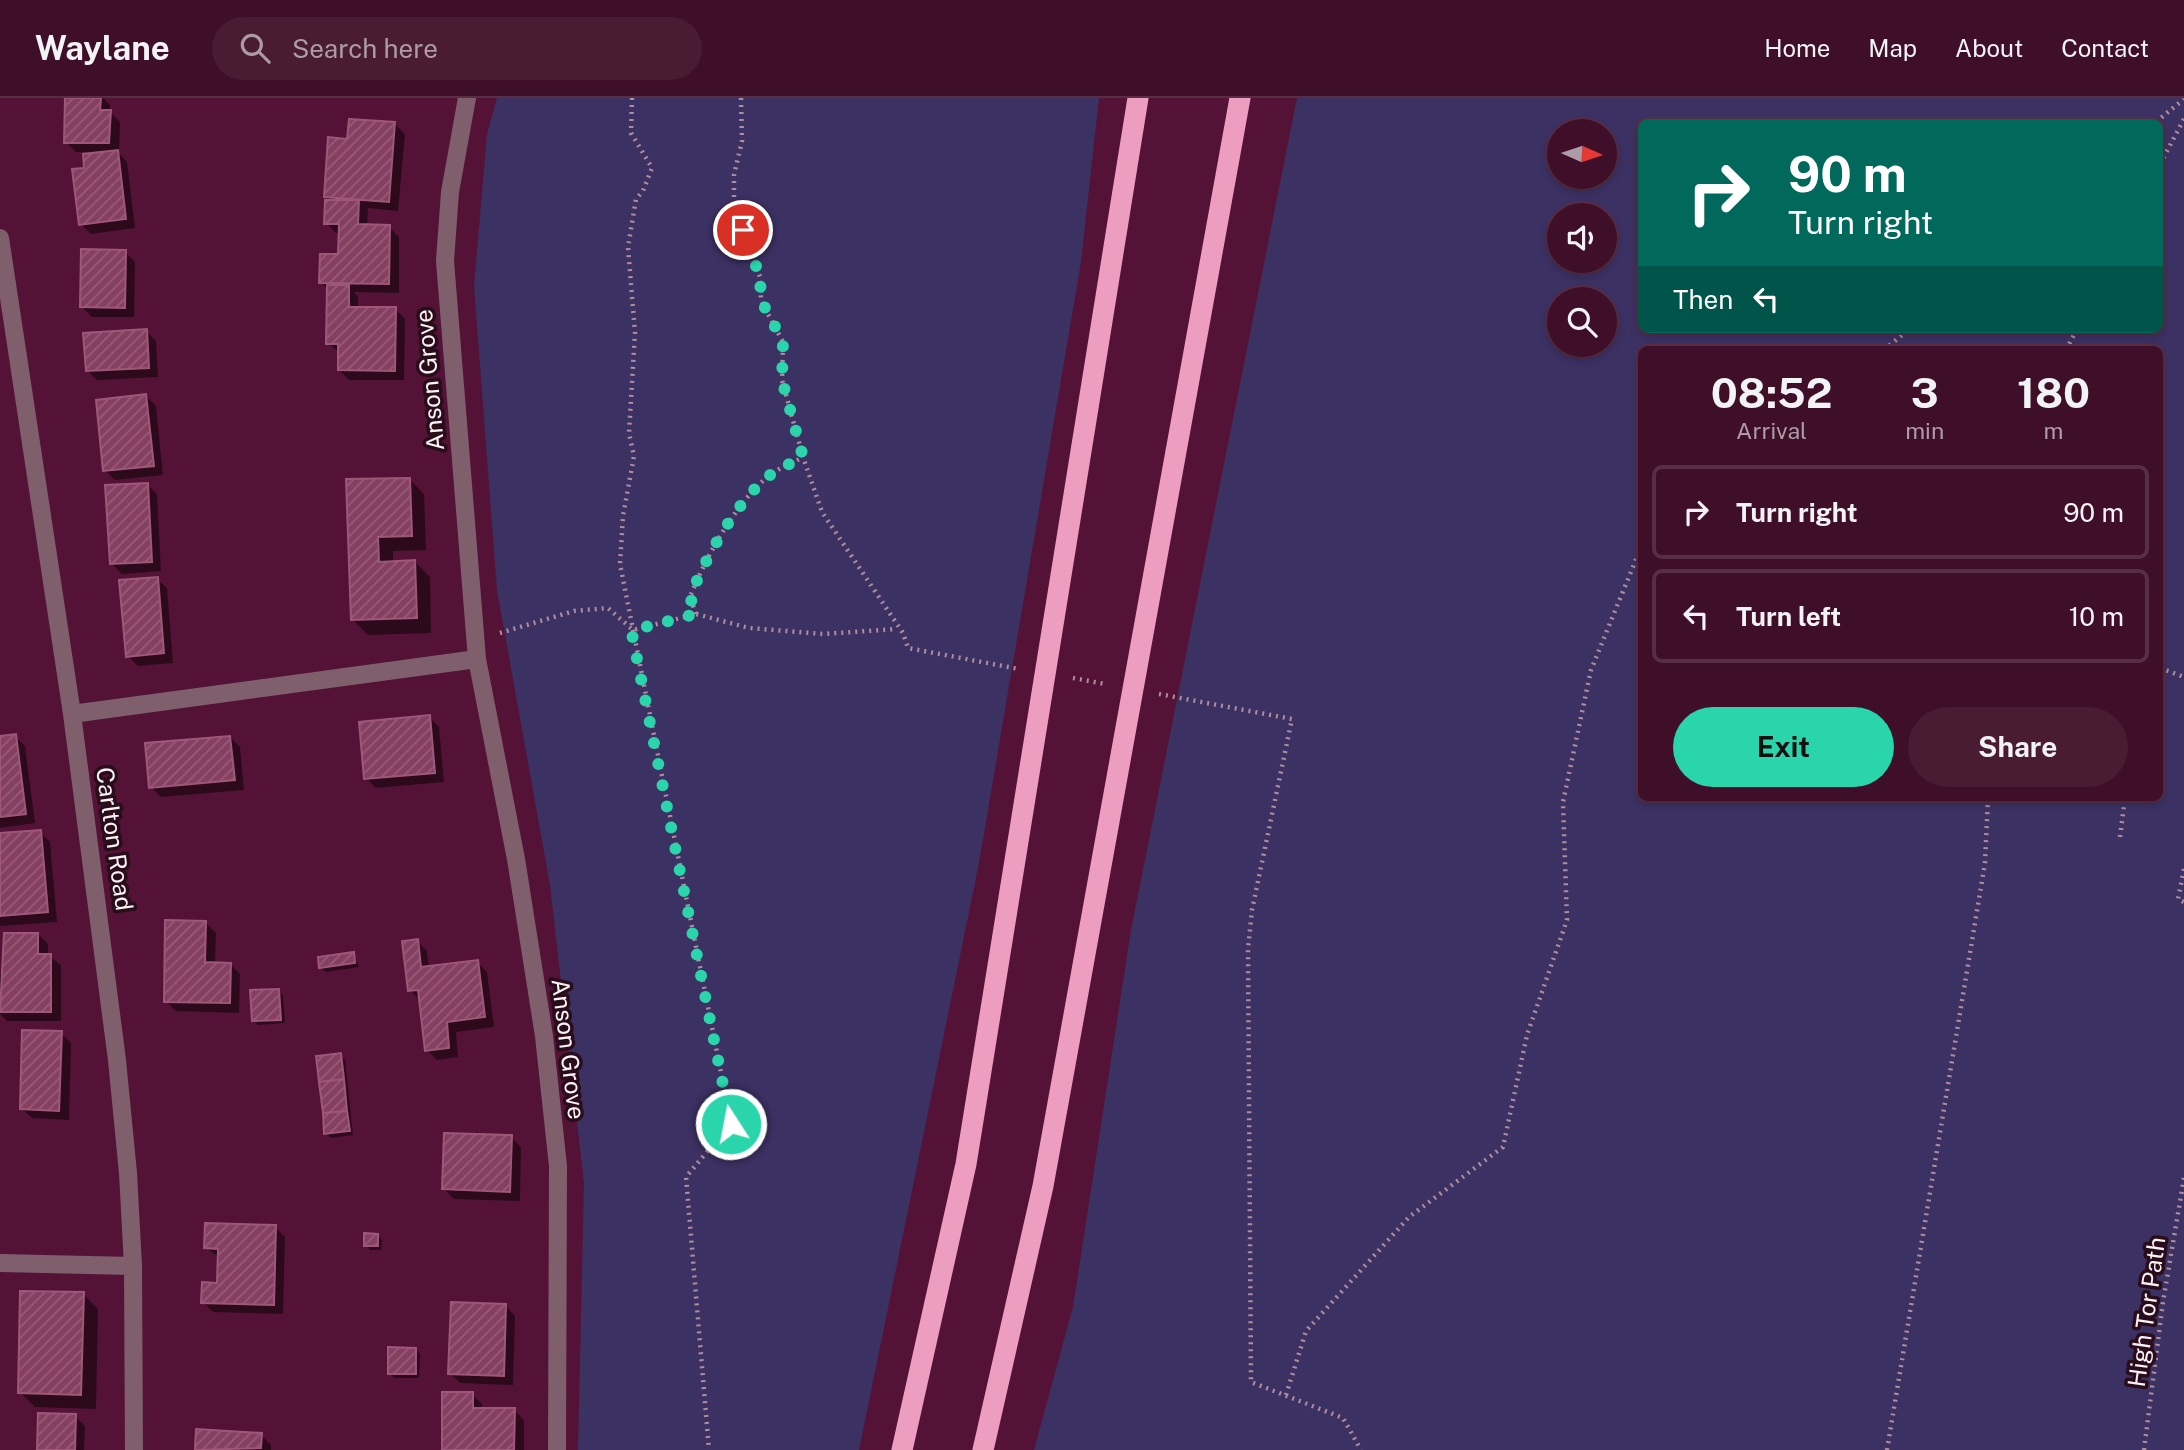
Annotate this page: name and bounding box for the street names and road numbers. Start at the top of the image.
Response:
street label: Anson Grove [409,308,449,452]
street label: Carlton Road [91,765,139,912]
street label: Anson Grove [546,977,592,1121]
street label: High Tor Path [2122,1235,2170,1389]

